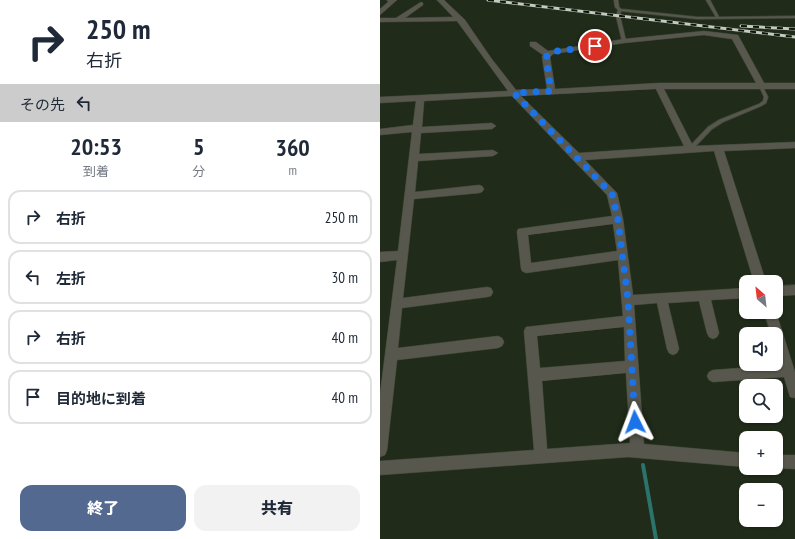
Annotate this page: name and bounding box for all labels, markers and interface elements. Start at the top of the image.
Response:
text: 250 m [86,10,150,47]
icon: right [20,16,72,68]
pin [578,29,612,63]
icon: arrive [584,35,606,57]
text: 右折 [86,49,122,72]
icon: left [73,92,95,114]
text: その先 [20,95,65,114]
text: 20:53 [70,131,122,162]
text: 5 [193,131,204,162]
text: 360 [275,132,310,163]
text: m [288,162,297,179]
text: 到着 [83,163,109,180]
text: 分 [192,163,205,180]
icon: right [22,206,44,228]
text: 250 m [325,208,358,227]
text: 右折 [56,209,86,228]
icon: left [22,266,44,288]
text: 30 m [332,268,358,287]
text: 左折 [56,269,86,288]
north arrow [739,275,783,319]
map controls [739,275,783,527]
icon: right [22,326,44,348]
button: sound [739,327,783,371]
text: 40 m [332,328,358,347]
text: 右折 [56,329,86,348]
button: search [739,379,783,423]
icon: arrive [22,386,44,408]
text: 40 m [332,388,358,407]
text: 目的地に到着 [56,389,146,408]
position arrow [614,401,656,443]
button: + [739,431,783,475]
button: − [739,483,783,527]
button: 終了 [20,485,186,531]
button: 共有 [194,485,360,531]

